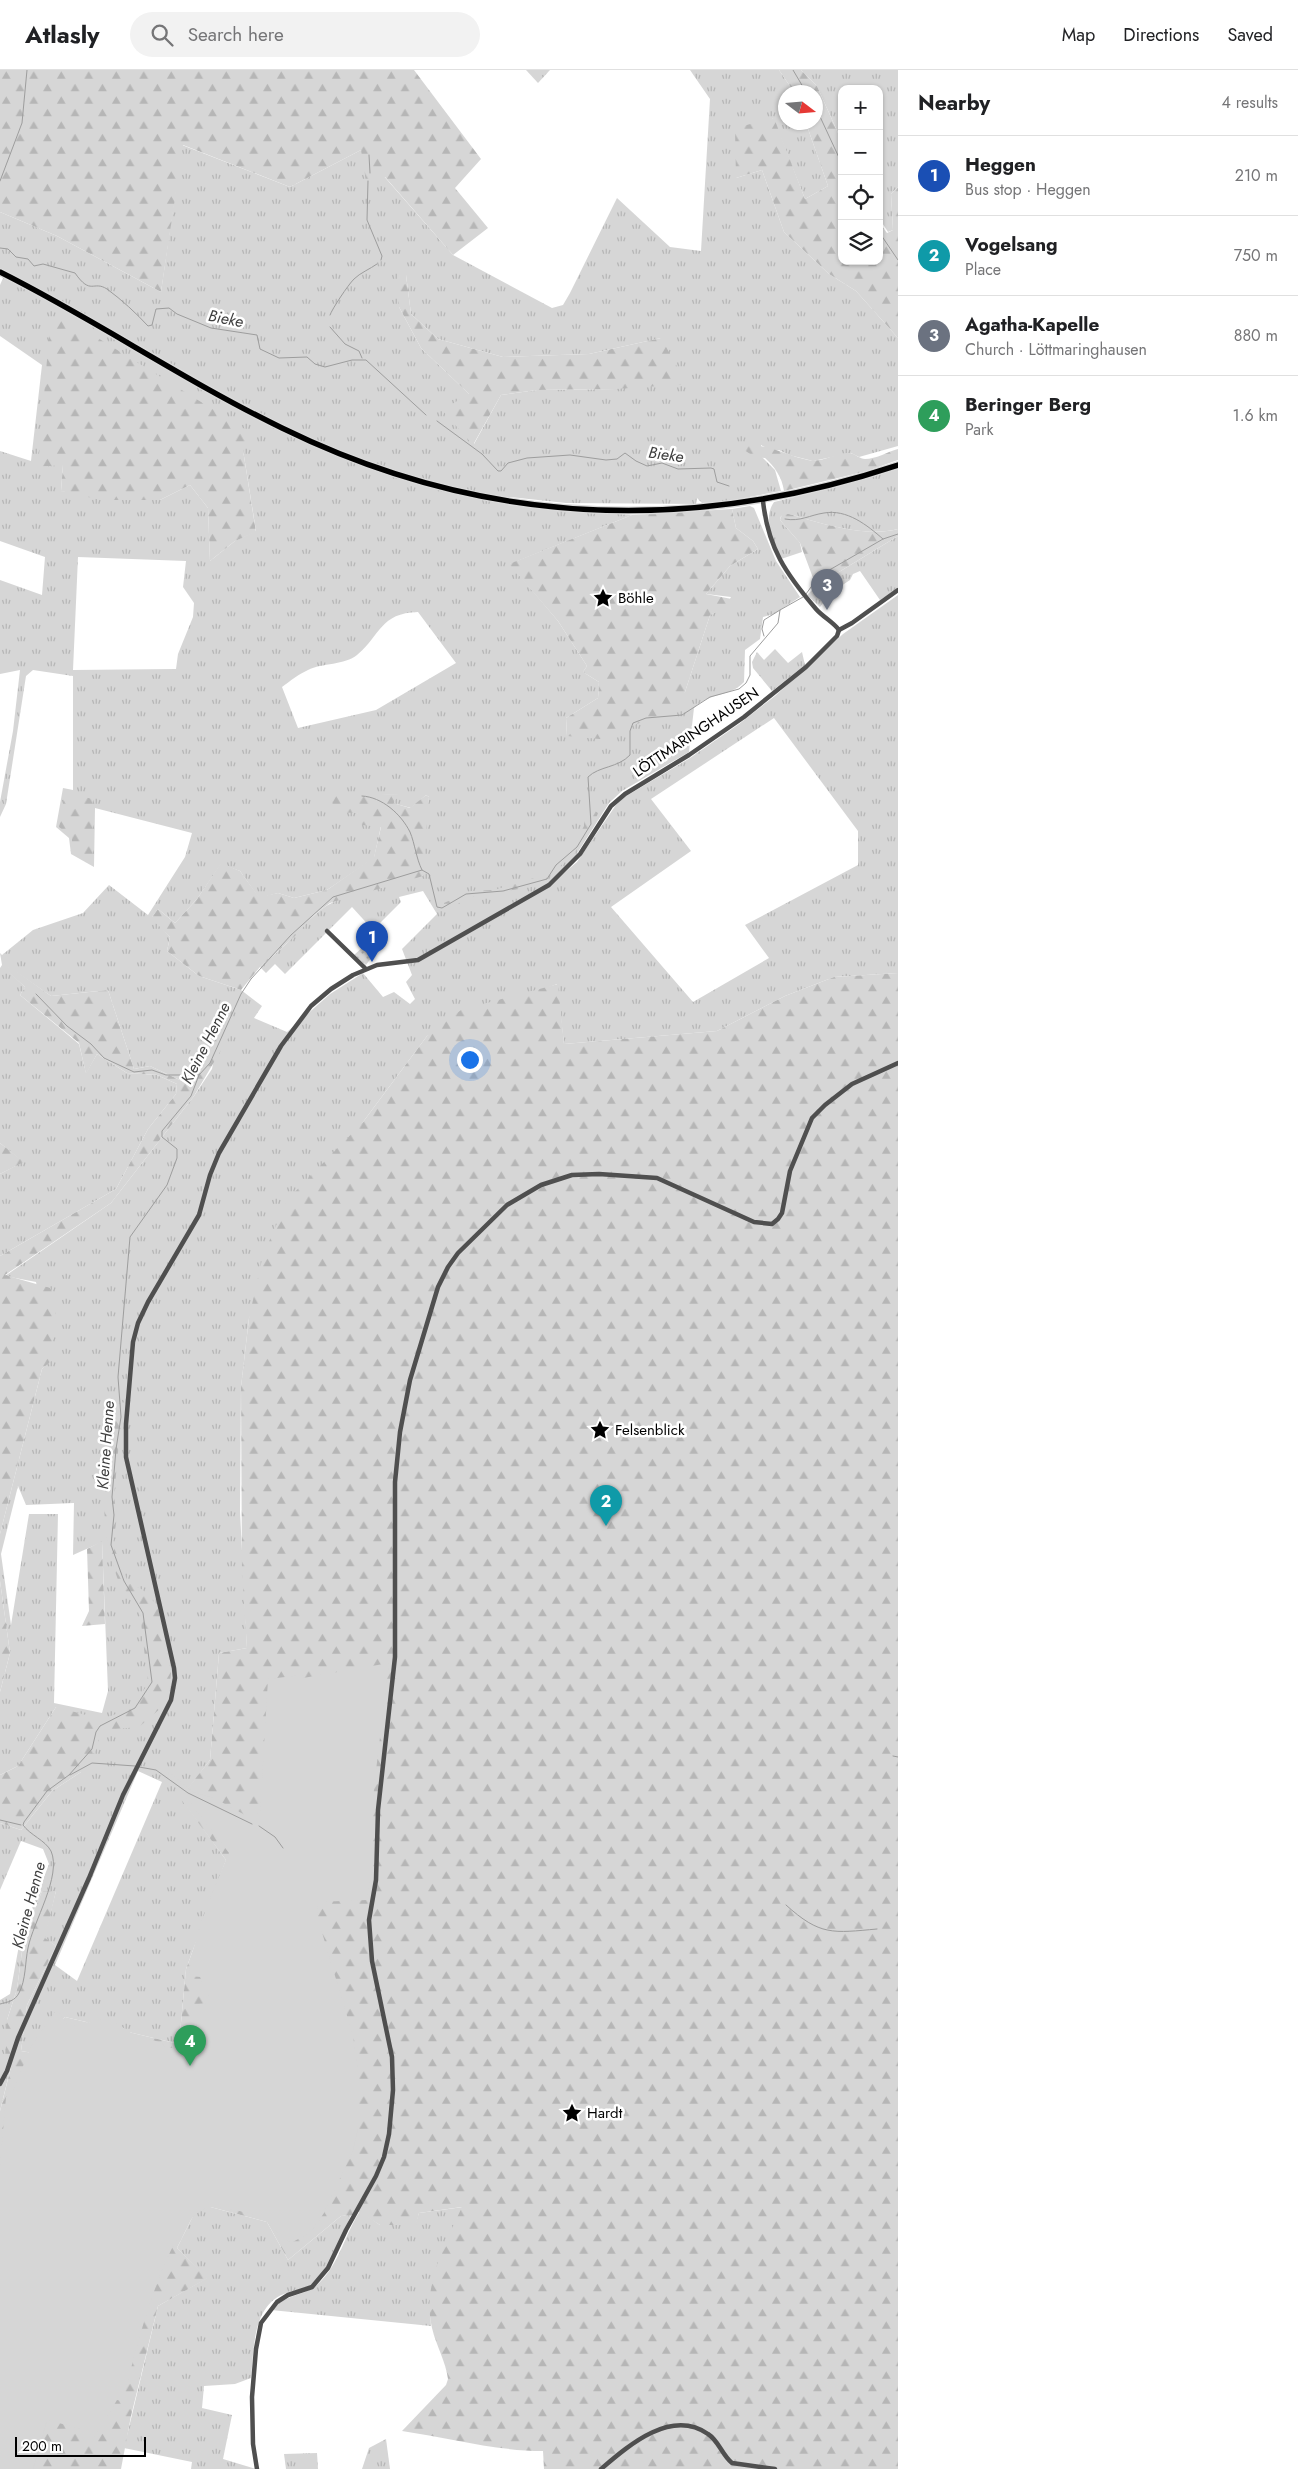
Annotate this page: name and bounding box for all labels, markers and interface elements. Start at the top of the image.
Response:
search box [130,12,480,57]
text: Atlasly [25,17,100,52]
icon: search [148,21,176,49]
text: Search here [188,21,284,48]
text: Map [1062,22,1095,48]
text: Directions [1123,22,1199,48]
text: Saved [1227,22,1273,48]
north arrow [778,85,823,130]
map controls [838,85,883,265]
button: + [838,85,883,130]
text: Nearby [918,88,990,118]
text: 4 results [1222,91,1278,114]
button: − [838,130,883,175]
text: Heggen [965,151,1036,178]
text: 1 [930,164,938,187]
text: 210 m [1235,164,1278,187]
button: locate [838,175,883,220]
text: Bus stop · Heggen [965,178,1091,201]
button: layers [838,220,883,265]
text: Vogelsang [965,231,1058,258]
text: 2 [929,244,939,267]
text: 750 m [1234,244,1278,267]
text: Place [965,258,1001,281]
water label: Bieke [206,304,245,333]
text: Agatha-Kapelle [965,311,1099,338]
text: 3 [929,324,939,347]
text: 880 m [1234,324,1278,347]
text: Church · Löttmaringhausen [965,338,1147,361]
text: Beringer Berg [965,391,1091,418]
text: 4 [928,404,940,427]
text: 1.6 km [1232,404,1278,427]
text: Park [965,418,994,441]
water label: Bieke [647,441,685,468]
pin: 3 [811,569,843,610]
place icon: Böhle [592,587,614,609]
place label: Böhle [618,587,654,609]
street label: LÖTTMARINGHAUSEN [629,682,763,782]
pin: 1 [356,921,388,962]
water label: Kleine Henne [175,998,236,1088]
your location [457,1047,483,1073]
water label: Kleine Henne [91,1400,120,1490]
place icon: Felsenblick [589,1419,611,1441]
place label: Felsenblick [615,1419,685,1441]
pin: 2 [590,1485,622,1526]
water label: Kleine Henne [6,1859,51,1951]
pin: 4 [174,2025,206,2066]
place icon: Hardt [561,2102,583,2124]
place label: Hardt [587,2102,623,2124]
scale bar [15,2434,146,2457]
text: 200 m [22,2436,62,2456]

